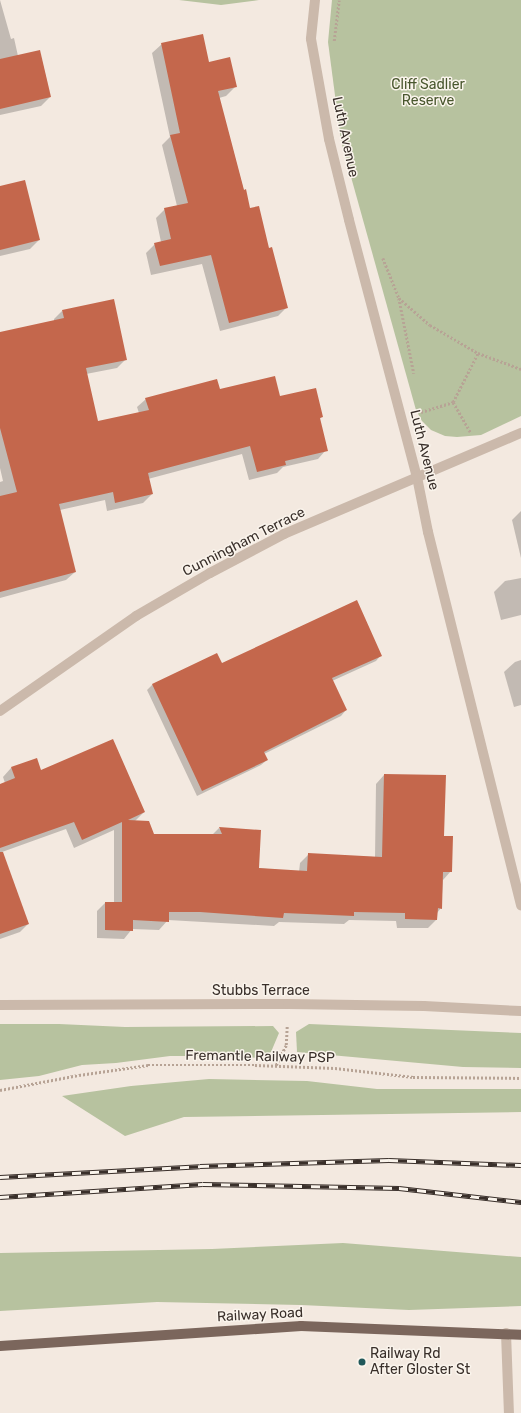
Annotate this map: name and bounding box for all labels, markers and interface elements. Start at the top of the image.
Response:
park label: Cliff Sadlier Reserve [391,77,465,110]
street label: Luth Avenue [328,95,362,179]
street label: Luth Avenue [406,408,442,492]
street label: Cunningham Terrace [180,504,308,580]
street label: Stubbs Terrace [212,983,310,999]
street label: Fremantle Railway PSP [185,1047,335,1067]
street label: Railway Road [216,1304,304,1326]
place label: Railway Rd After Gloster St [370,1346,471,1378]
marker: Railway Rd After Gloster St [357,1357,367,1367]

